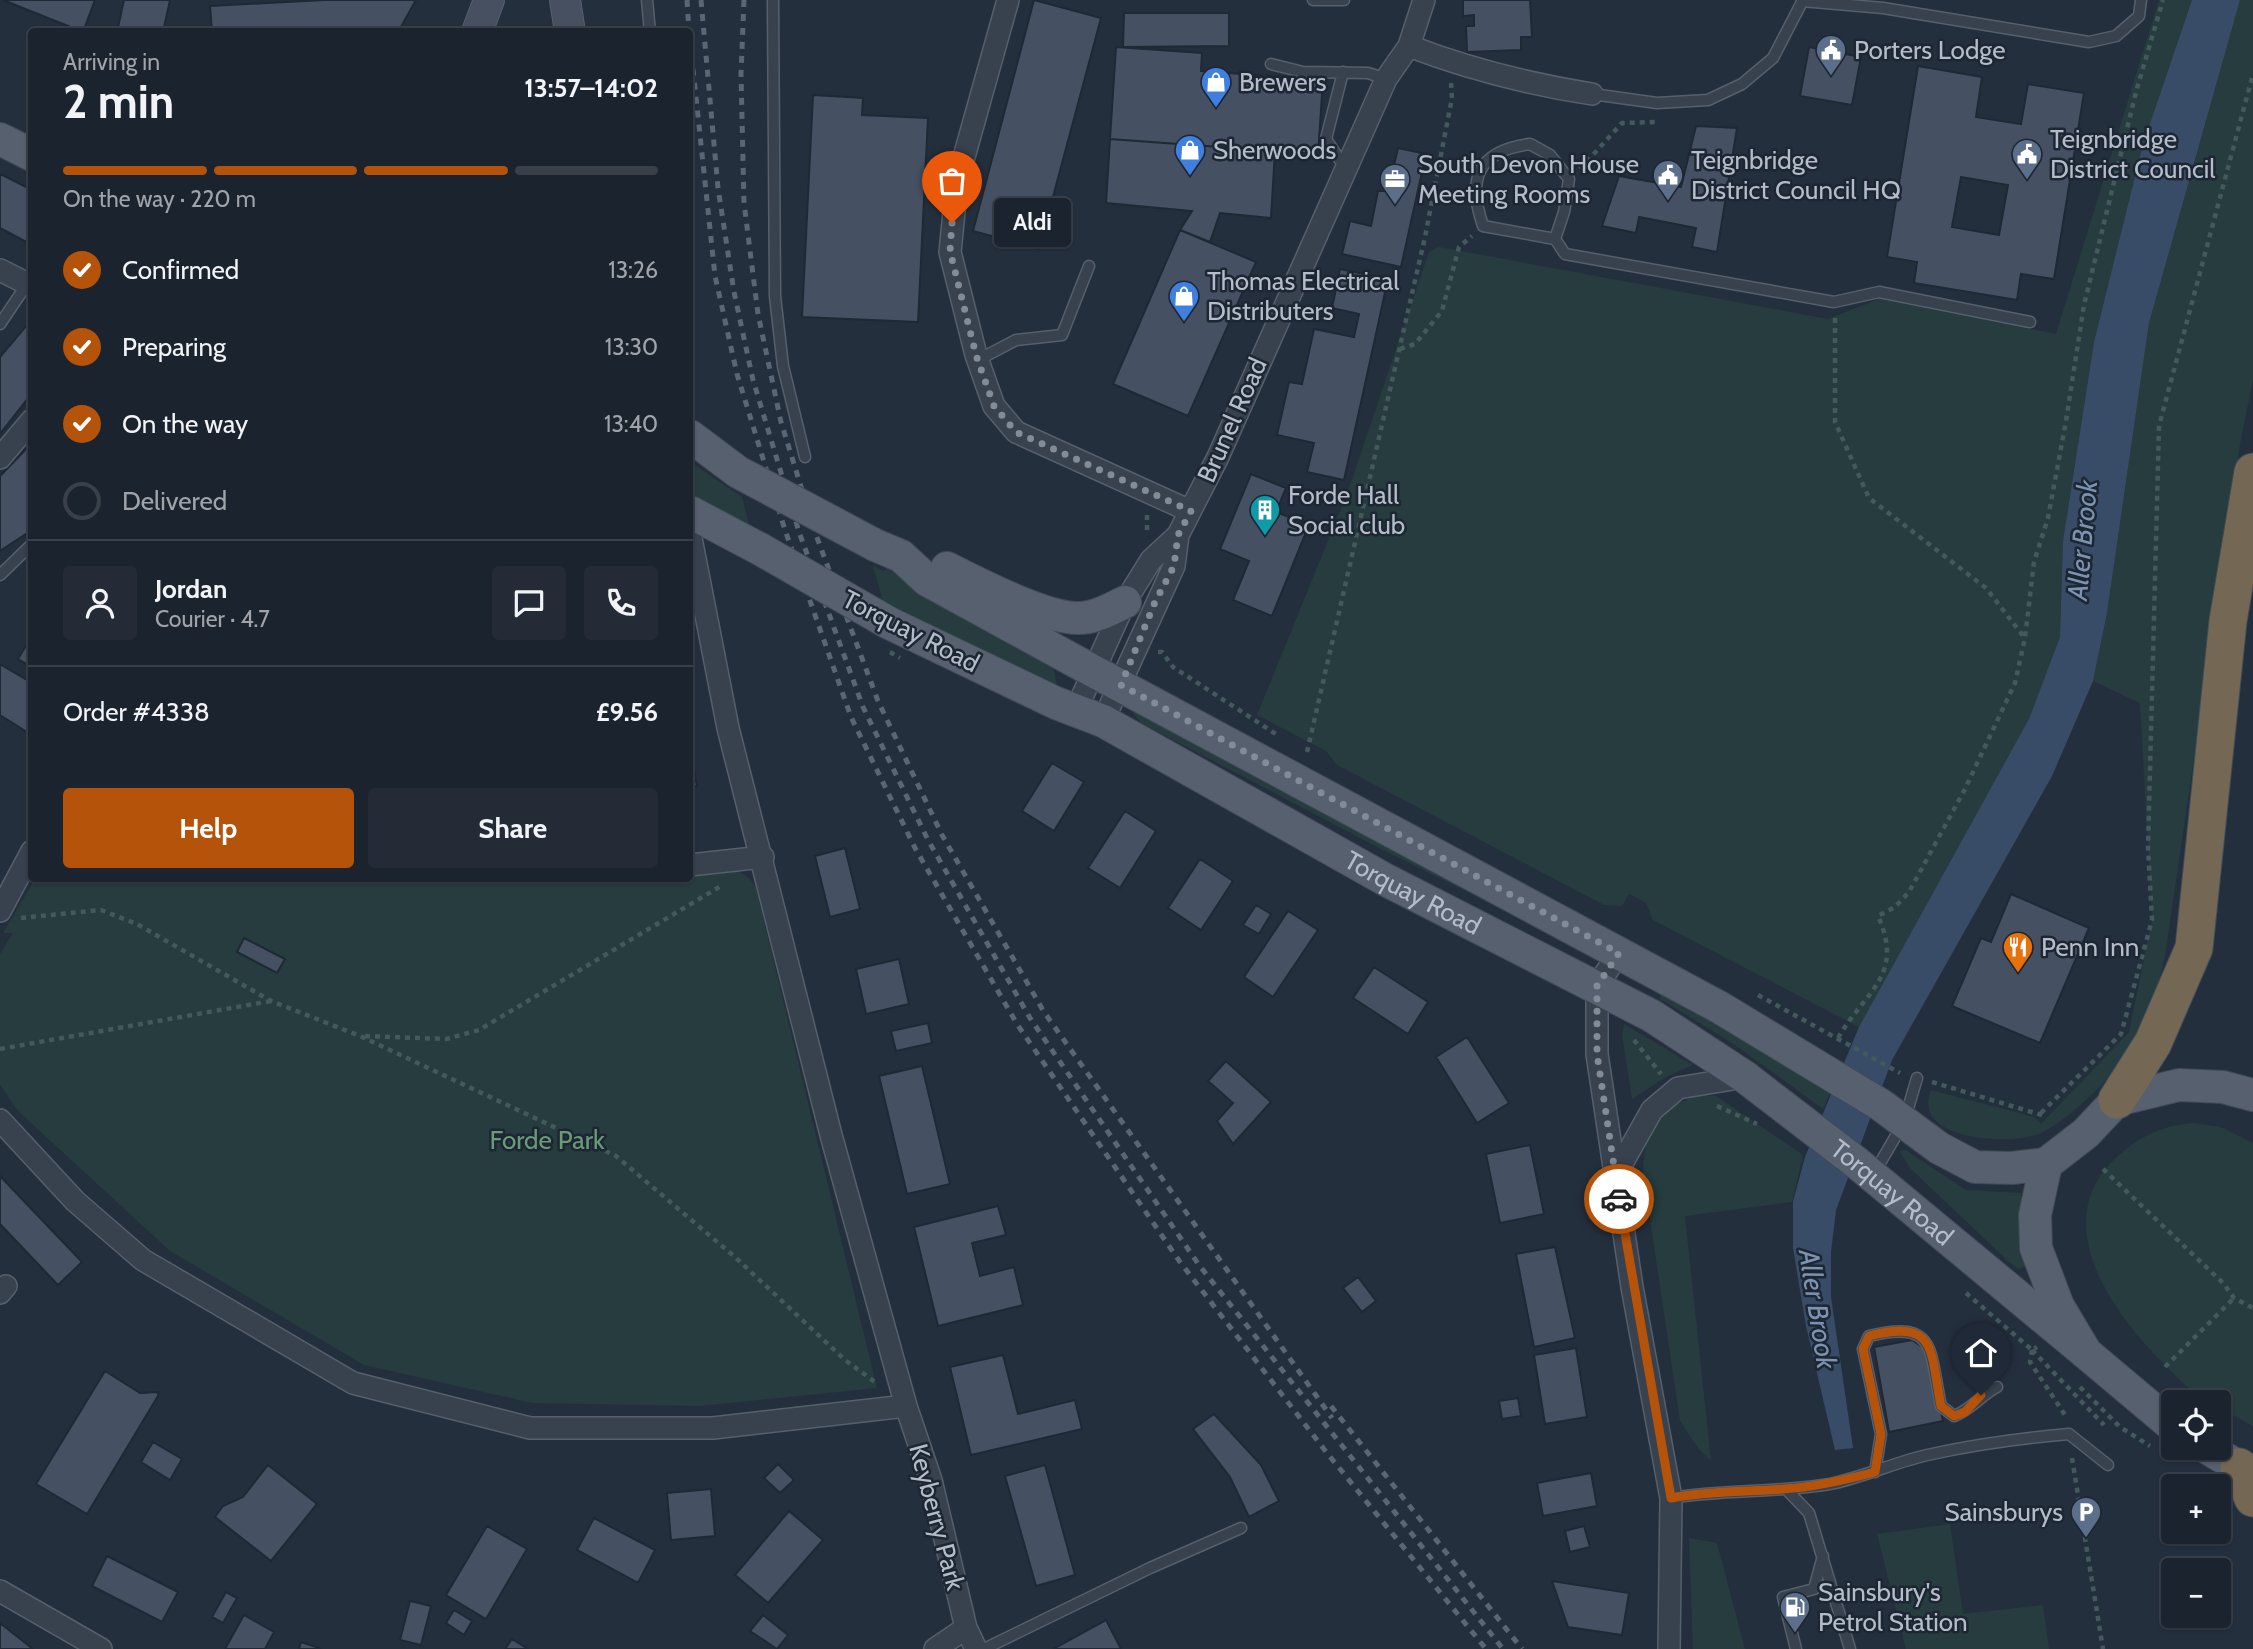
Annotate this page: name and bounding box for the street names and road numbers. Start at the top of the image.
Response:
street label: Brunel Road [1190,353,1274,487]
street label: Torquay Road [837,583,985,679]
street label: Torquay Road [1339,844,1486,942]
street label: Torquay Road [1824,1133,1960,1252]
street label: Keyberry Park [902,1440,972,1594]

